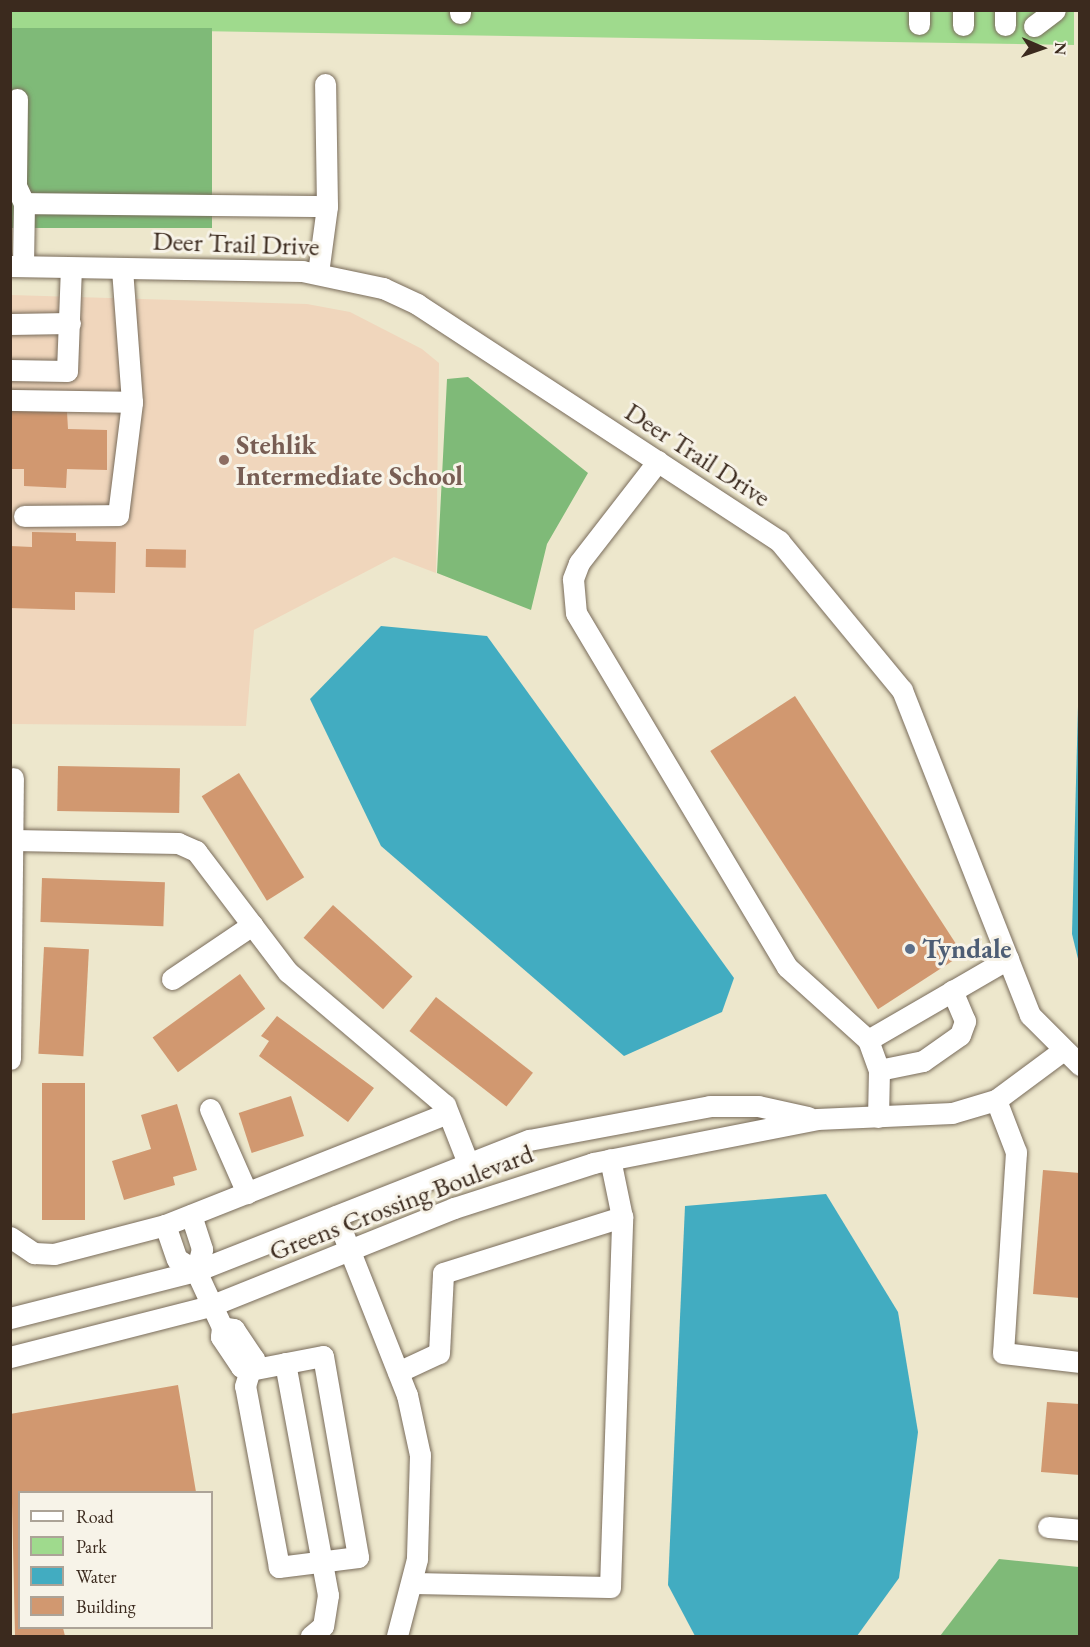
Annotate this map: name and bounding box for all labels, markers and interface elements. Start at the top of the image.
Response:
north arrow [1012,18,1072,78]
text: N [1050,42,1071,55]
street label: Deer Trail Drive [152,224,320,262]
street label: Deer Trail Drive [619,395,777,513]
place label: Stehlik Intermediate School [236,428,463,491]
marker: Stehlik Intermediate School [217,453,231,467]
place label: Tyndale [922,933,1012,965]
marker: Tyndale [903,942,917,956]
street label: Greens Crossing Boulevard [264,1137,538,1267]
legend [18,1491,213,1629]
text: Road [76,1505,114,1528]
text: Park [76,1535,107,1558]
text: Water [76,1565,117,1588]
text: Building [76,1595,136,1618]

